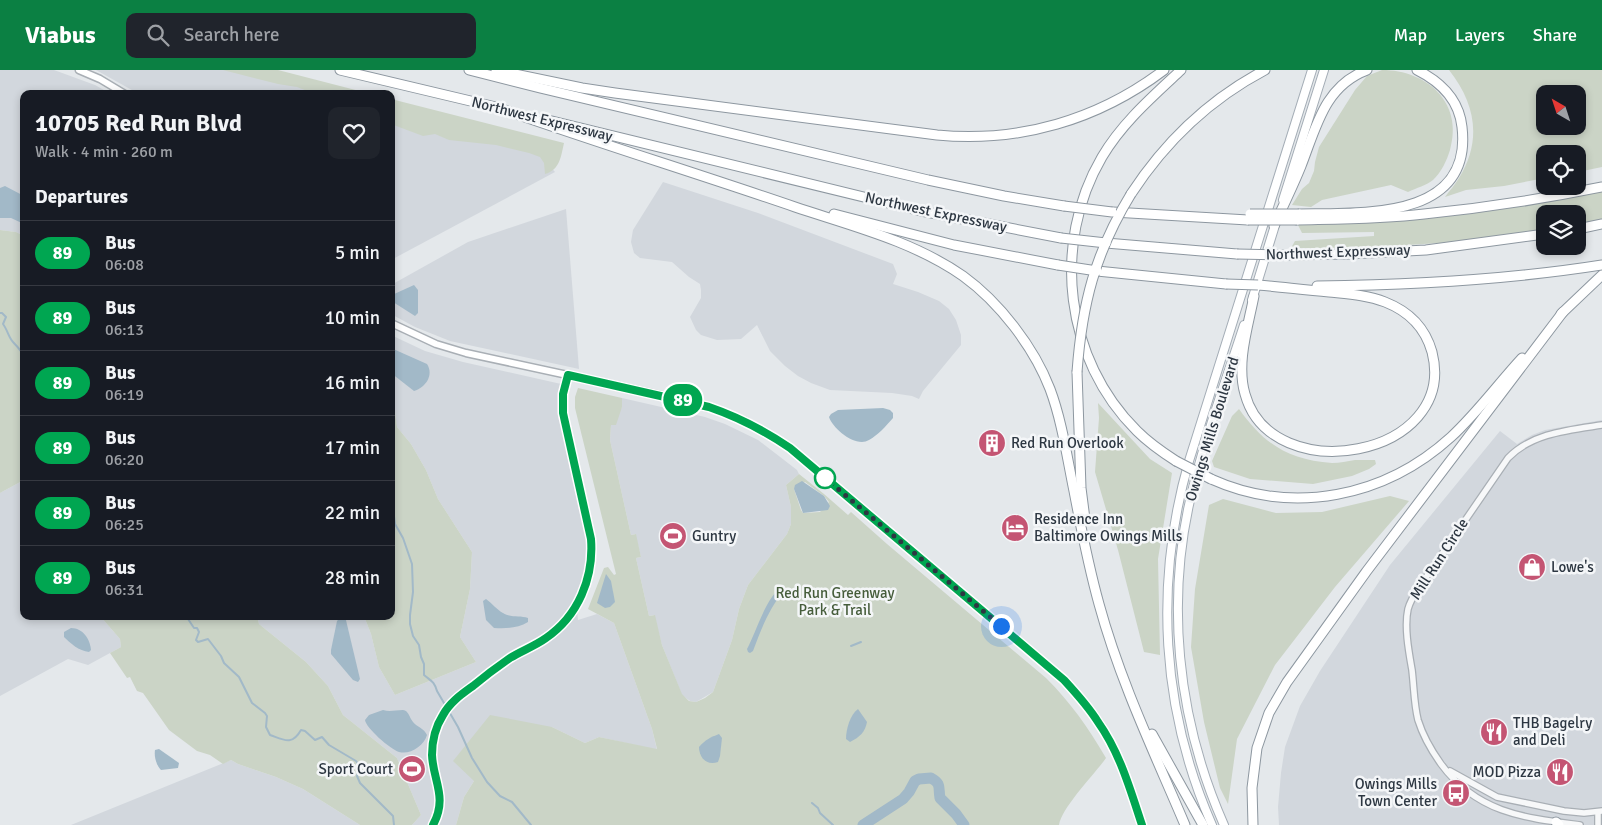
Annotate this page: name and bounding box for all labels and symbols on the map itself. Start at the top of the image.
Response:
north arrow [1536,85,1586,135]
street label: Northwest Expressway [470,93,614,145]
street label: Northwest Expressway [863,188,1009,236]
street label: Northwest Expressway [1265,240,1411,264]
street label: Owings Mills Boulevard [1181,355,1243,503]
line badge: 89 [660,384,706,416]
building icon: Red Run Overlook [977,428,1007,458]
place label: Red Run Overlook [1011,434,1124,452]
unlabelled marker [814,467,836,489]
place label: Residence Inn Baltimore Owings Mills [1034,510,1183,545]
hotel icon: Residence Inn Baltimore Owings Mills [1000,513,1030,543]
street label: Mill Run Circle [1406,515,1472,603]
sports icon: Guntry [658,521,688,551]
place label: Guntry [692,527,736,545]
shop icon: Lowe's [1517,552,1547,582]
place label: Lowe's [1551,558,1594,576]
park label: Red Run Greenway Park & Trail [776,584,894,619]
your location [989,614,1014,639]
place label: THB Bagelry and Deli [1513,714,1592,749]
restaurant icon: THB Bagelry and Deli [1479,717,1509,747]
sports icon: Sport Court [397,754,427,784]
restaurant icon: MOD Pizza [1545,757,1575,787]
place label: Sport Court [319,760,393,778]
place label: MOD Pizza [1472,763,1541,781]
place label: Owings Mills Town Center [1355,775,1437,810]
bus stop icon: Owings Mills Town Center [1441,778,1471,808]

